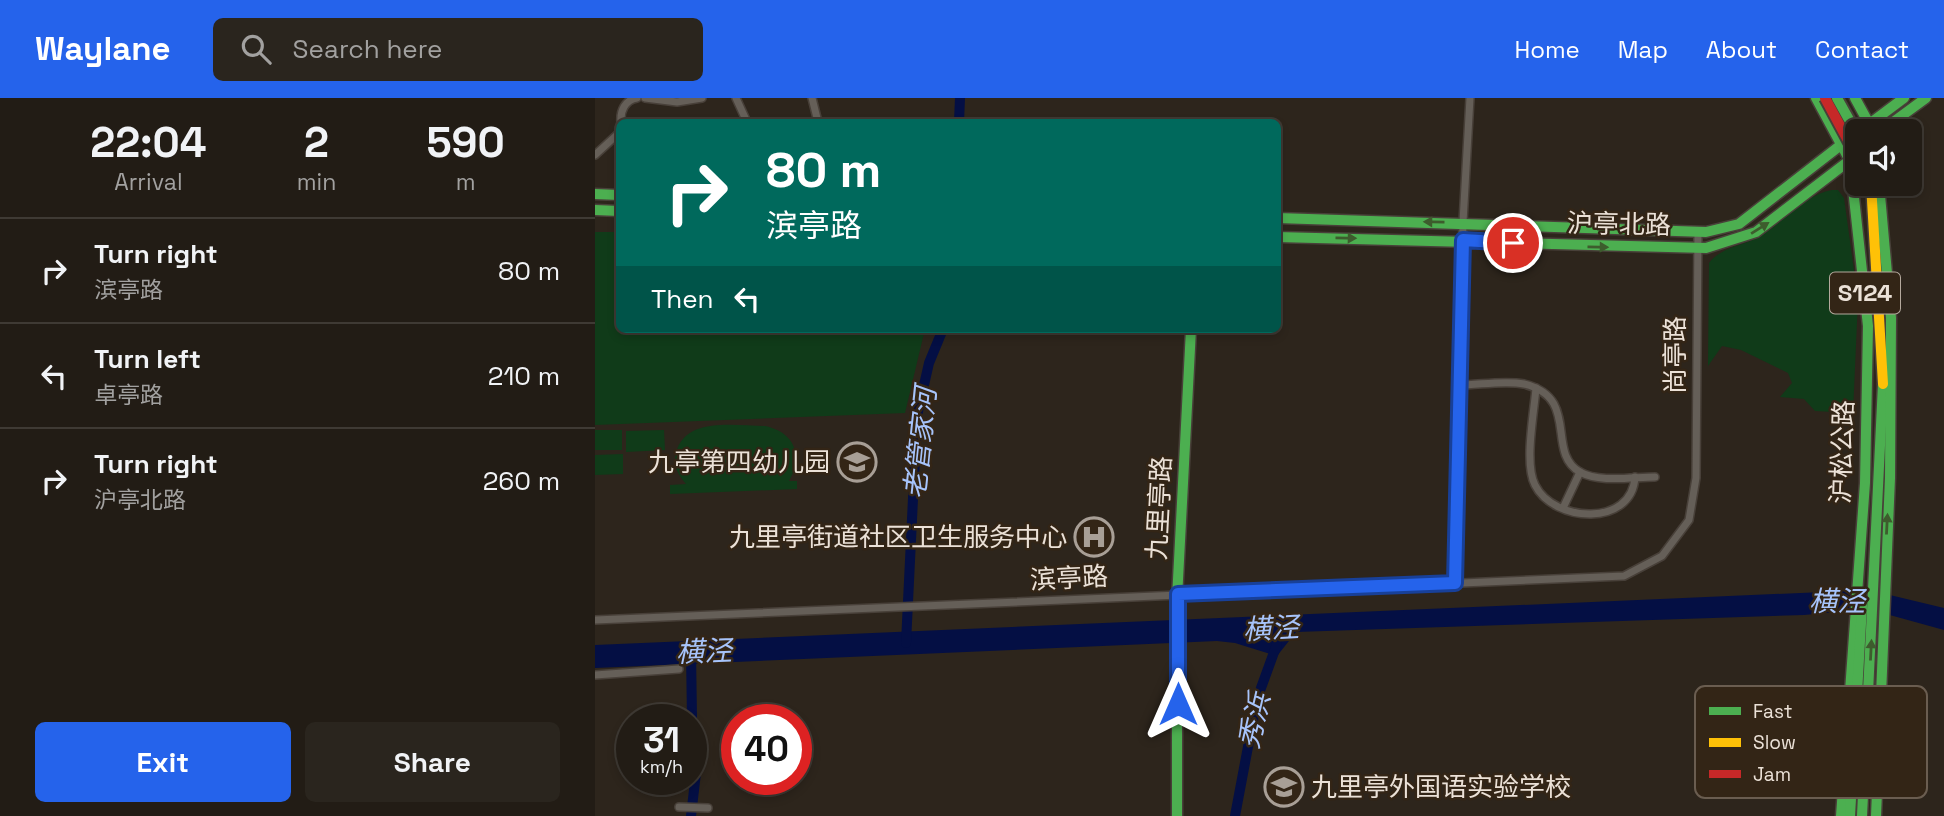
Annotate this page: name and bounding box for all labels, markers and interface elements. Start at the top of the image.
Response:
search box [213,18,703,81]
text: Waylane [35,28,171,70]
icon: search [237,30,275,68]
text: Search here [293,32,442,66]
text: Home [1514,34,1580,65]
text: Map [1618,34,1668,65]
text: About [1706,34,1777,65]
text: Contact [1815,34,1909,65]
text: 22:04 [90,116,207,169]
text: 2 [304,116,329,169]
text: 590 [426,116,505,169]
map controls [1845,119,1922,196]
button: sound [1845,119,1922,196]
text: 80 m [766,139,881,201]
icon: right [651,147,742,238]
text: Arrival [114,167,183,197]
text: min [297,167,336,197]
text: m [456,167,476,197]
text: 滨亭路 [766,206,862,246]
street label: 沪亭北路 [1567,206,1671,242]
pin [1483,213,1543,273]
one-way arrow [1423,216,1445,227]
one-way arrow [1750,221,1770,234]
icon: arrive [1494,224,1532,262]
one-way arrow [1335,232,1357,244]
text: Turn right [94,237,218,271]
one-way arrow [1587,241,1609,252]
icon: right [35,252,73,290]
text: 80 m [498,254,560,288]
road number: S124 [1830,272,1900,314]
text: 滨亭路 [94,275,163,305]
icon: left [728,280,766,318]
text: Then [651,282,714,316]
street label: 尚亭路 [1658,316,1692,394]
text: Turn left [94,342,201,376]
icon: left [35,357,73,395]
text: 210 m [488,359,560,393]
text: 卓亭路 [94,380,163,410]
water label: 老管家河 [896,380,944,501]
street label: 沪松公路 [1823,399,1861,505]
school or university icon: 九亭第四幼儿园 [836,441,878,483]
place label: 九亭第四幼儿园 [648,445,830,479]
text: Turn right [94,447,218,481]
street label: 九里亭路 [1139,455,1179,561]
icon: right [35,462,73,500]
text: 260 m [483,464,560,498]
text: 沪亭北路 [94,485,186,515]
one-way arrow [1882,513,1893,535]
hospital icon: 九里亭街道社区卫生服务中心 [1073,516,1115,558]
place label: 九里亭街道社区卫生服务中心 [729,520,1067,554]
street label: 滨亭路 [1029,559,1109,597]
water label: 横泾 [1809,583,1868,619]
water label: 横泾 [1242,608,1303,647]
water label: 横泾 [675,632,736,670]
one-way arrow [1865,639,1876,661]
position arrow [1141,667,1215,741]
legend [1695,686,1927,798]
water label: 秀浜 [1230,687,1279,752]
text: Fast [1753,699,1793,724]
speed limit sign: 40 [721,704,812,795]
text: 31 [643,718,680,762]
button: Exit [35,722,291,802]
button: Share [305,722,560,802]
text: Slow [1753,730,1796,755]
text: km/h [640,755,683,778]
text: Jam [1753,762,1791,787]
school or university icon: 九里亭外国语实验学校 [1263,766,1305,808]
place label: 九里亭外国语实验学校 [1311,770,1571,804]

